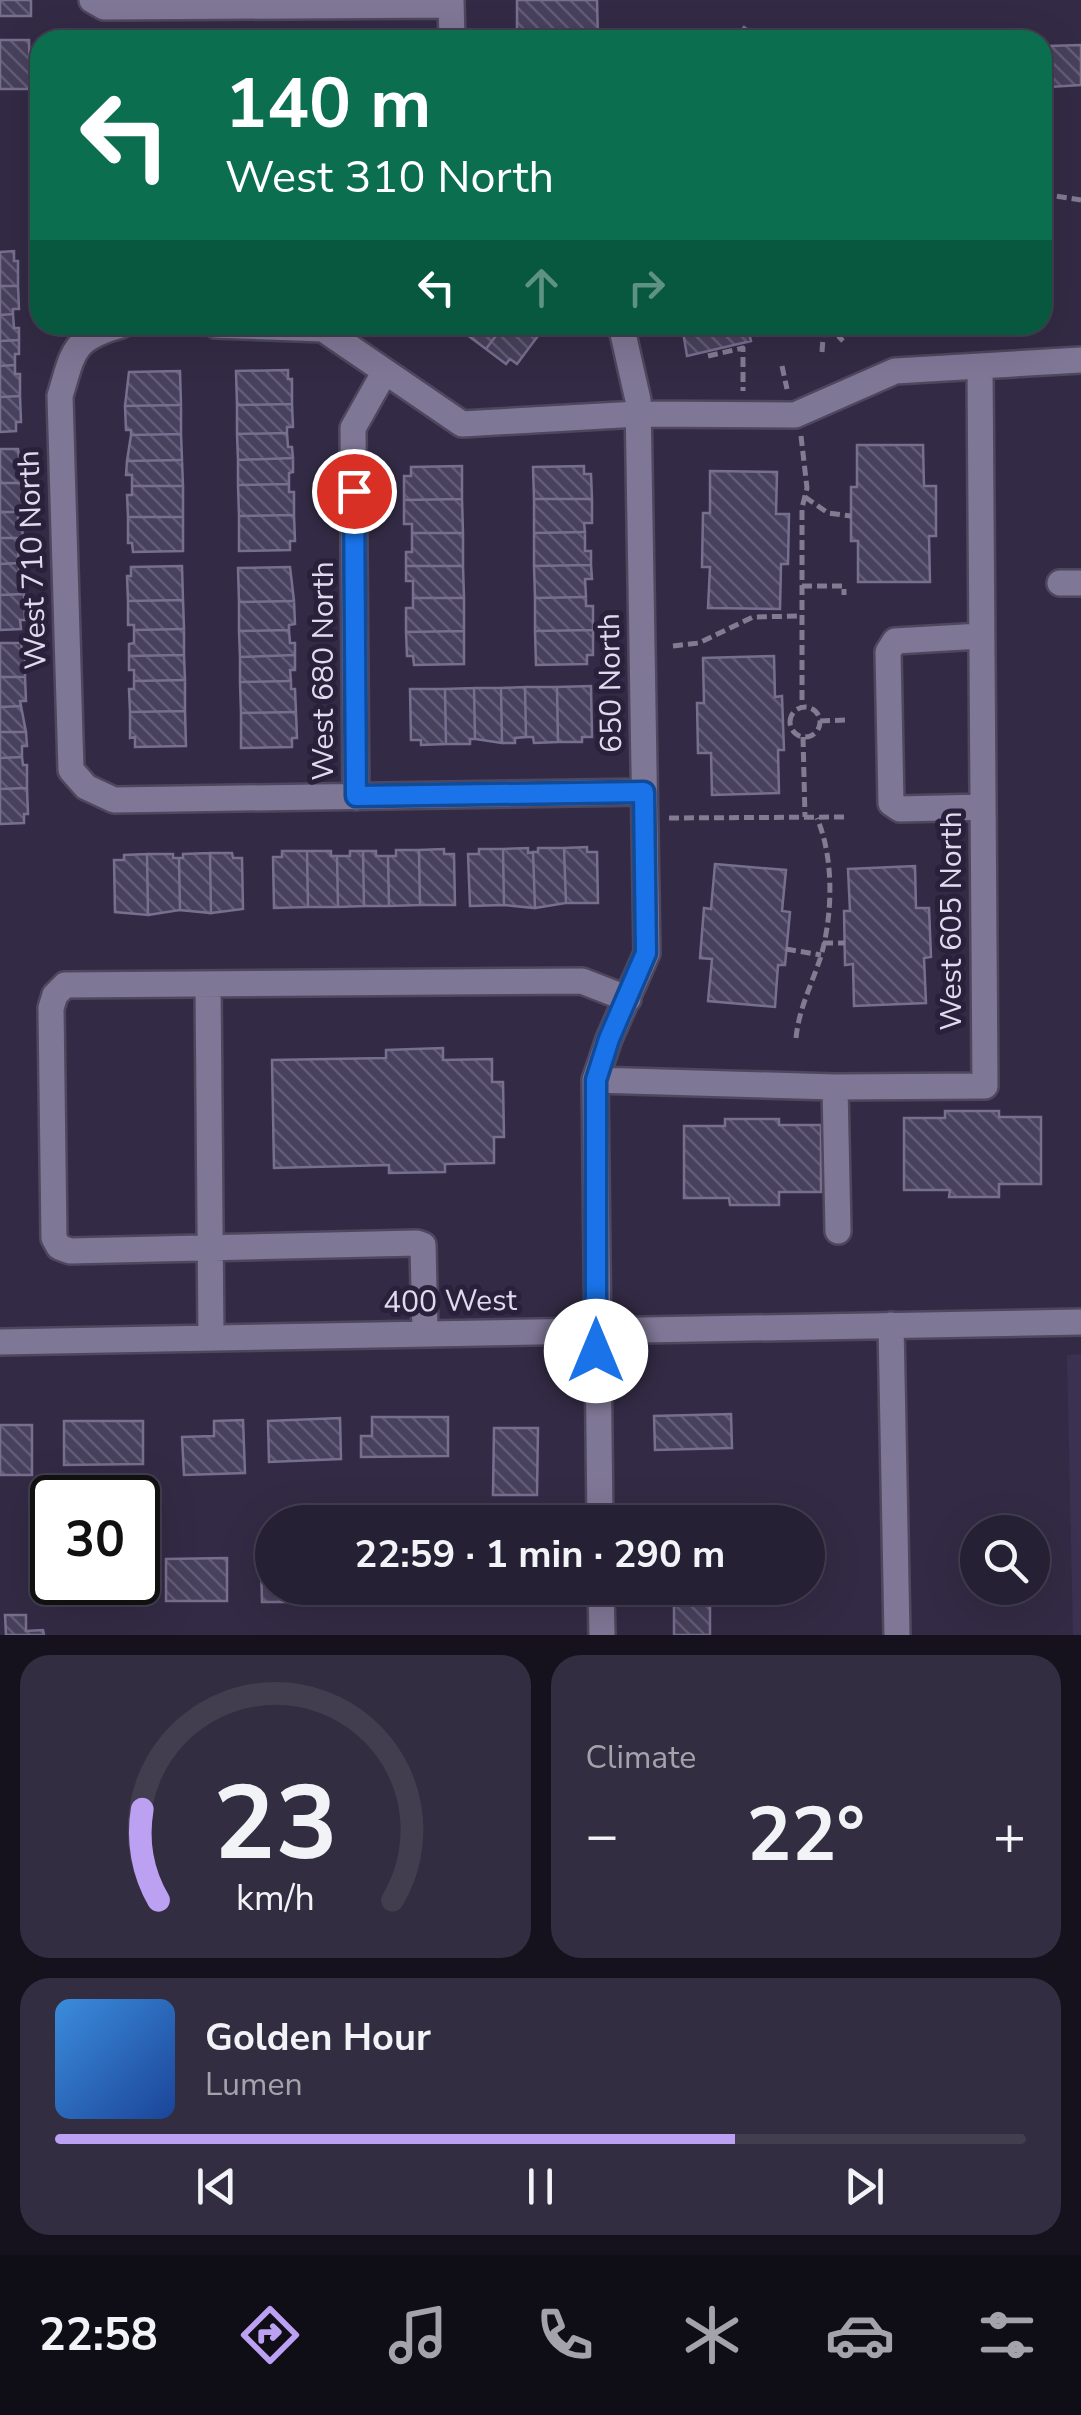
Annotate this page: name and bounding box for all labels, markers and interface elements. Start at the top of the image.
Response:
text: 140 m [225,56,431,152]
icon: left [60,70,190,200]
text: West 310 North [225,147,554,208]
icon: left [409,260,464,315]
icon: ahead [514,260,569,315]
icon: right [619,260,674,315]
pin [312,449,397,534]
street label: West 710 North [8,450,57,670]
icon: arrive [327,464,382,519]
street label: West 680 North [303,561,344,781]
street label: 650 North [589,613,632,753]
street label: West 605 North [931,811,972,1031]
street label: 400 West [383,1280,518,1323]
position arrow [544,1299,648,1403]
speed limit sign: 30 [30,1475,160,1605]
map controls [960,1515,1050,1605]
button: search [960,1515,1050,1605]
text: 22:59 · 1 min · 290 m [355,1529,725,1580]
text: Climate [586,1736,696,1779]
text: 23 [213,1753,338,1895]
text: 22° [747,1784,865,1886]
text: − [586,1798,619,1873]
text: + [993,1798,1026,1873]
text: km/h [236,1874,315,1923]
text: Golden Hour [205,2012,431,2063]
text: Lumen [205,2063,303,2106]
icon: previous [189,2159,244,2214]
icon: pause [513,2159,568,2214]
icon: next [837,2159,892,2214]
icon: directions [235,2300,305,2370]
icon: music [383,2300,453,2370]
icon: phone [530,2300,600,2370]
icon: climate [677,2300,747,2370]
icon: car [825,2300,895,2370]
icon: filters [972,2300,1042,2370]
text: 22:58 [39,2305,158,2366]

